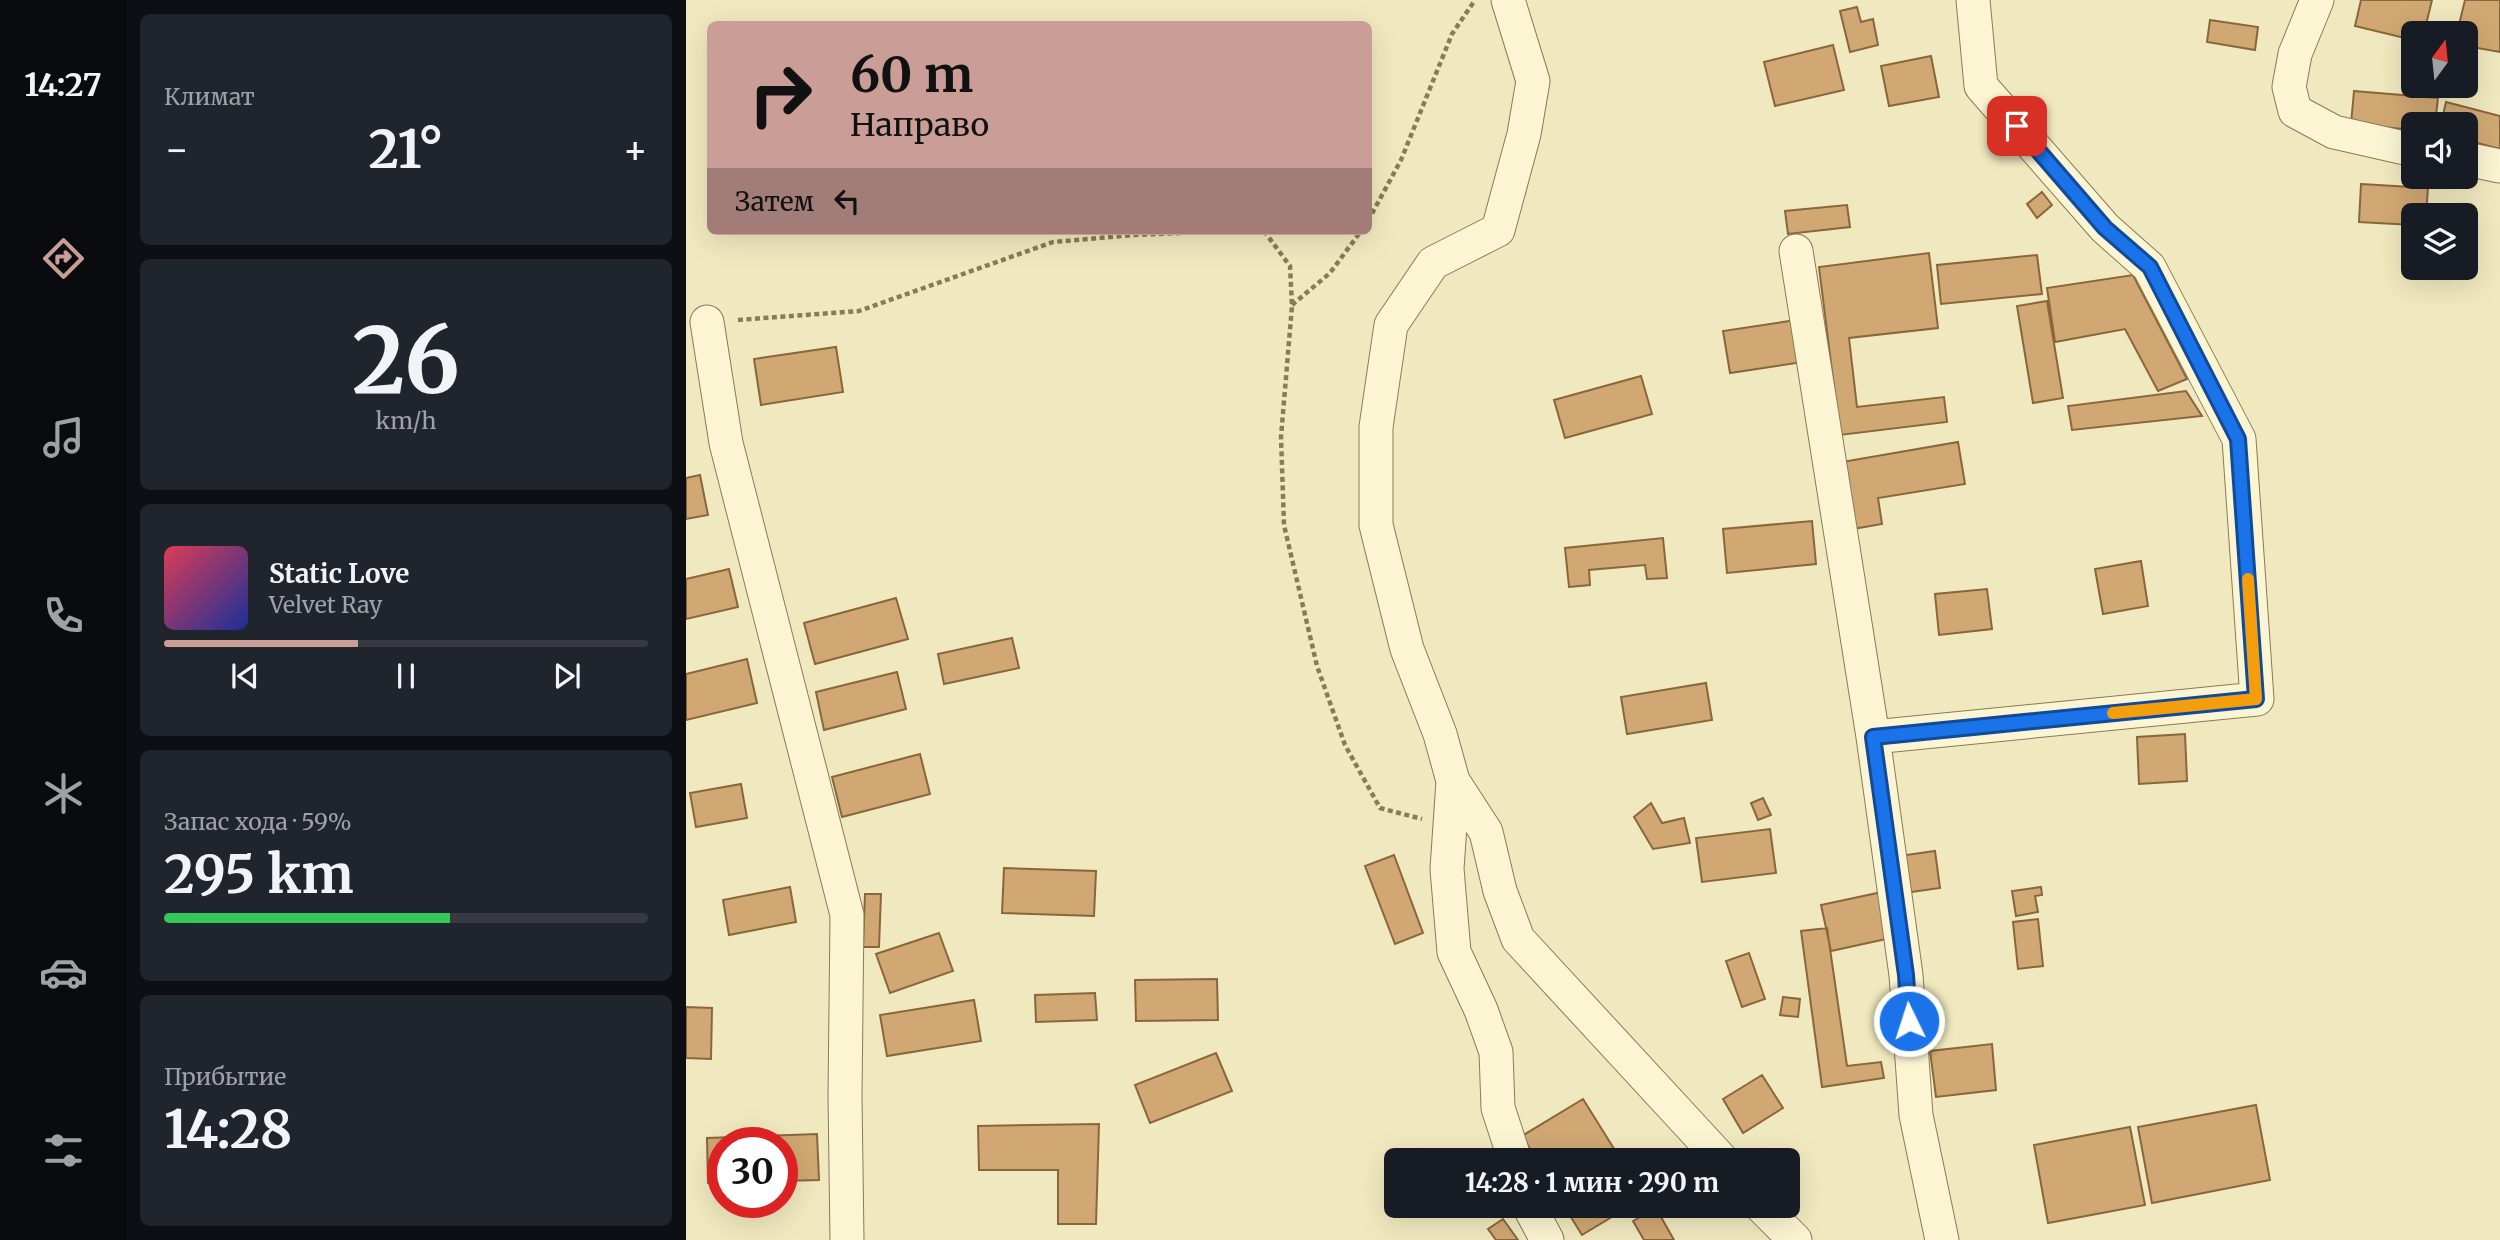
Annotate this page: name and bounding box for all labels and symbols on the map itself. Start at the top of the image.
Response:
north arrow [2401,21,2478,98]
pin [1987,96,2047,156]
position arrow [1872,984,1946,1058]
speed limit sign: 30 [707,1127,798,1218]

